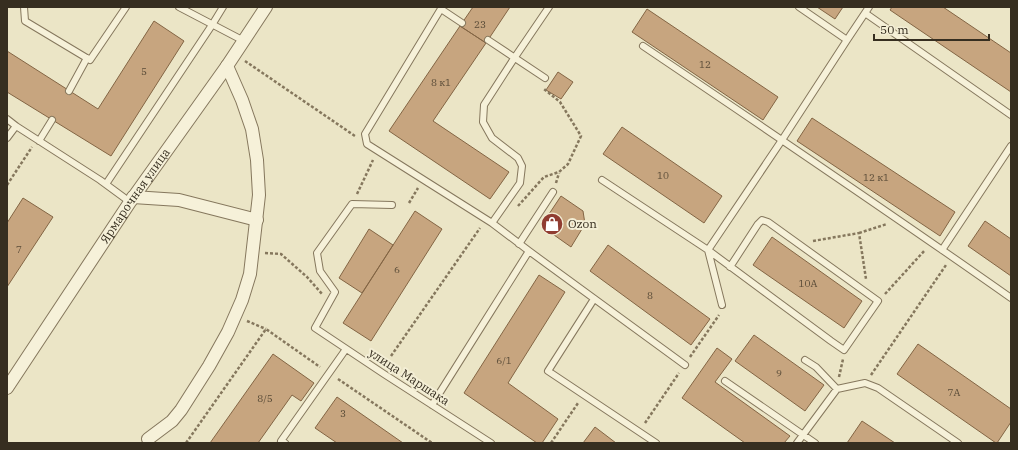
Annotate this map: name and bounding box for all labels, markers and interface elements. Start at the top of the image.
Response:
scale bar [874,16,989,42]
house number: 23 [474,18,486,31]
text: 50 m [880,22,909,37]
house number: 12 [699,58,711,71]
house number: 5 [141,65,147,78]
house number: 8 к1 [431,76,451,89]
street label: Ярмарочная улица [97,145,173,246]
house number: 10 [657,169,669,182]
house number: 12 к1 [863,171,889,184]
shop icon: Ozon [539,211,565,237]
place label: Ozon [568,216,597,231]
house number: 7 [16,243,22,256]
house number: 6 [394,263,400,276]
house number: 10А [799,277,818,290]
house number: 8 [647,289,653,302]
street label: улица Маршака [366,345,453,409]
house number: 6/1 [496,354,512,367]
house number: 9 [776,367,782,380]
house number: 7А [948,386,961,399]
house number: 8/5 [257,392,273,405]
house number: 3 [340,407,346,420]

